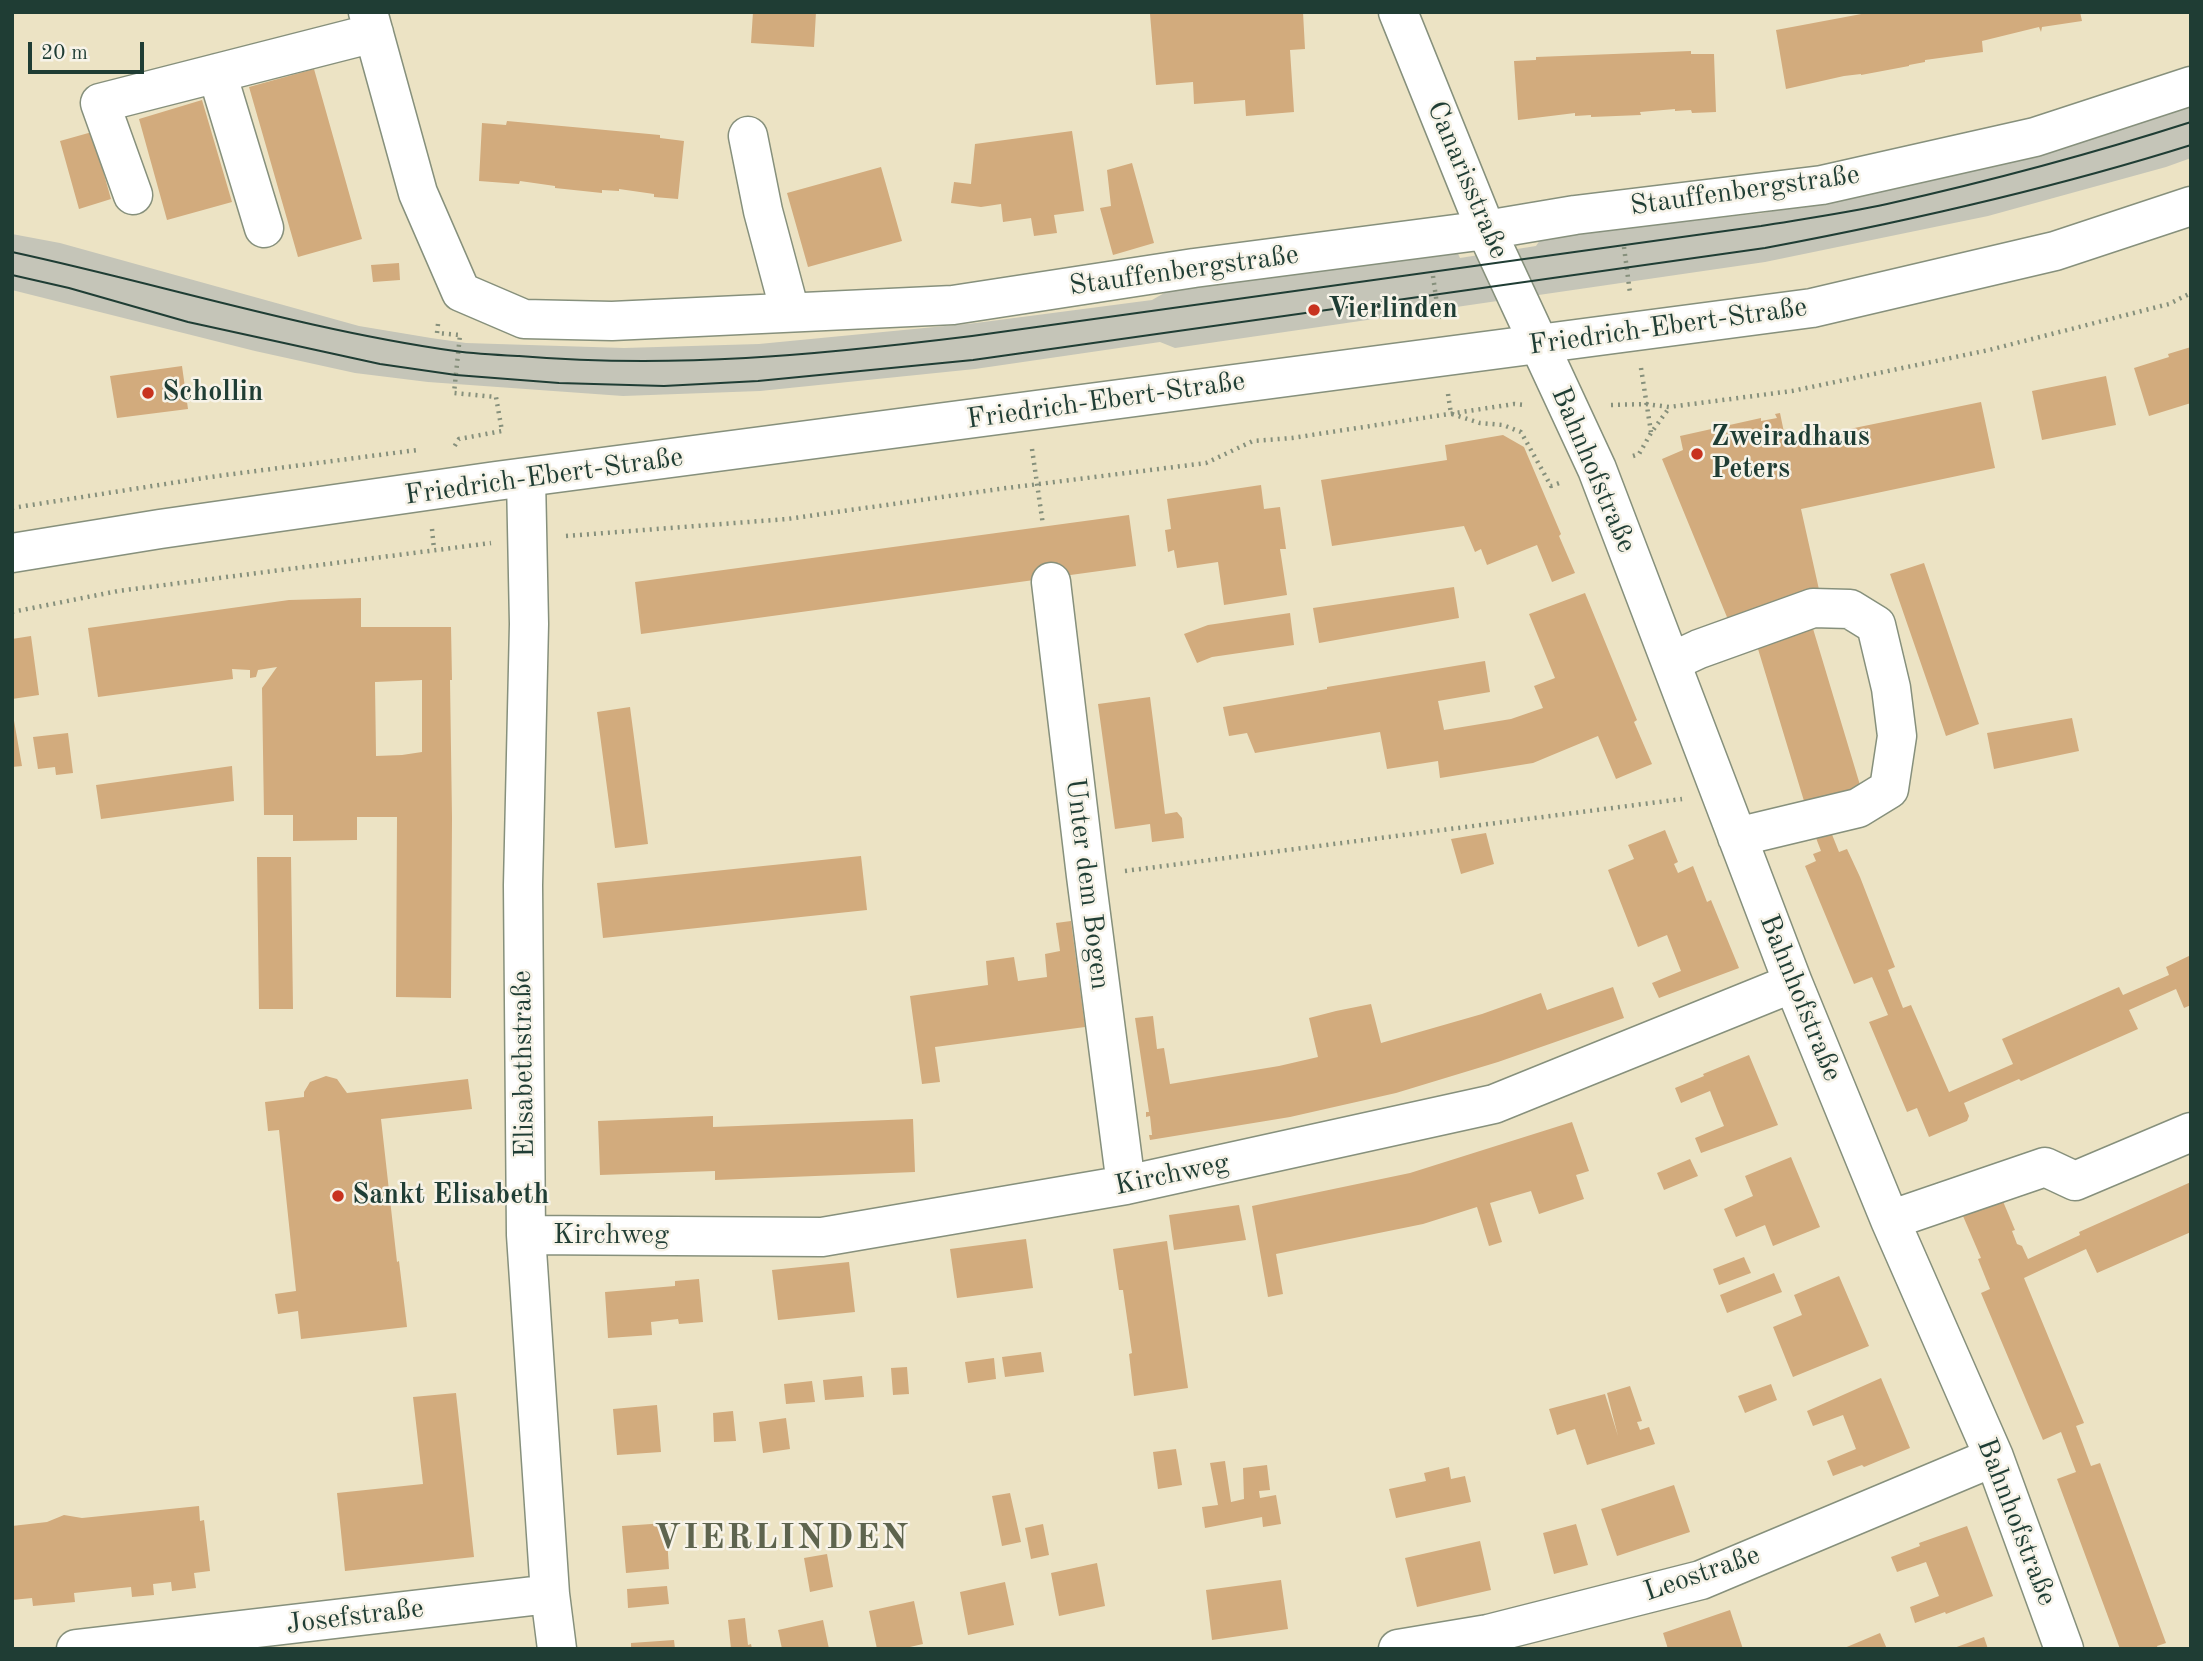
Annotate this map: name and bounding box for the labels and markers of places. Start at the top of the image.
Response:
place label: Vierlinden [1328,293,1458,327]
marker: Vierlinden [1306,302,1322,318]
place label: Schollin [162,376,263,410]
marker: Schollin [140,385,156,401]
place label: Zweiradhaus Peters [1711,421,1870,487]
marker: Zweiradhaus Peters [1689,446,1705,462]
place label: Sankt Elisabeth [352,1179,549,1213]
marker: Sankt Elisabeth [330,1188,346,1204]

